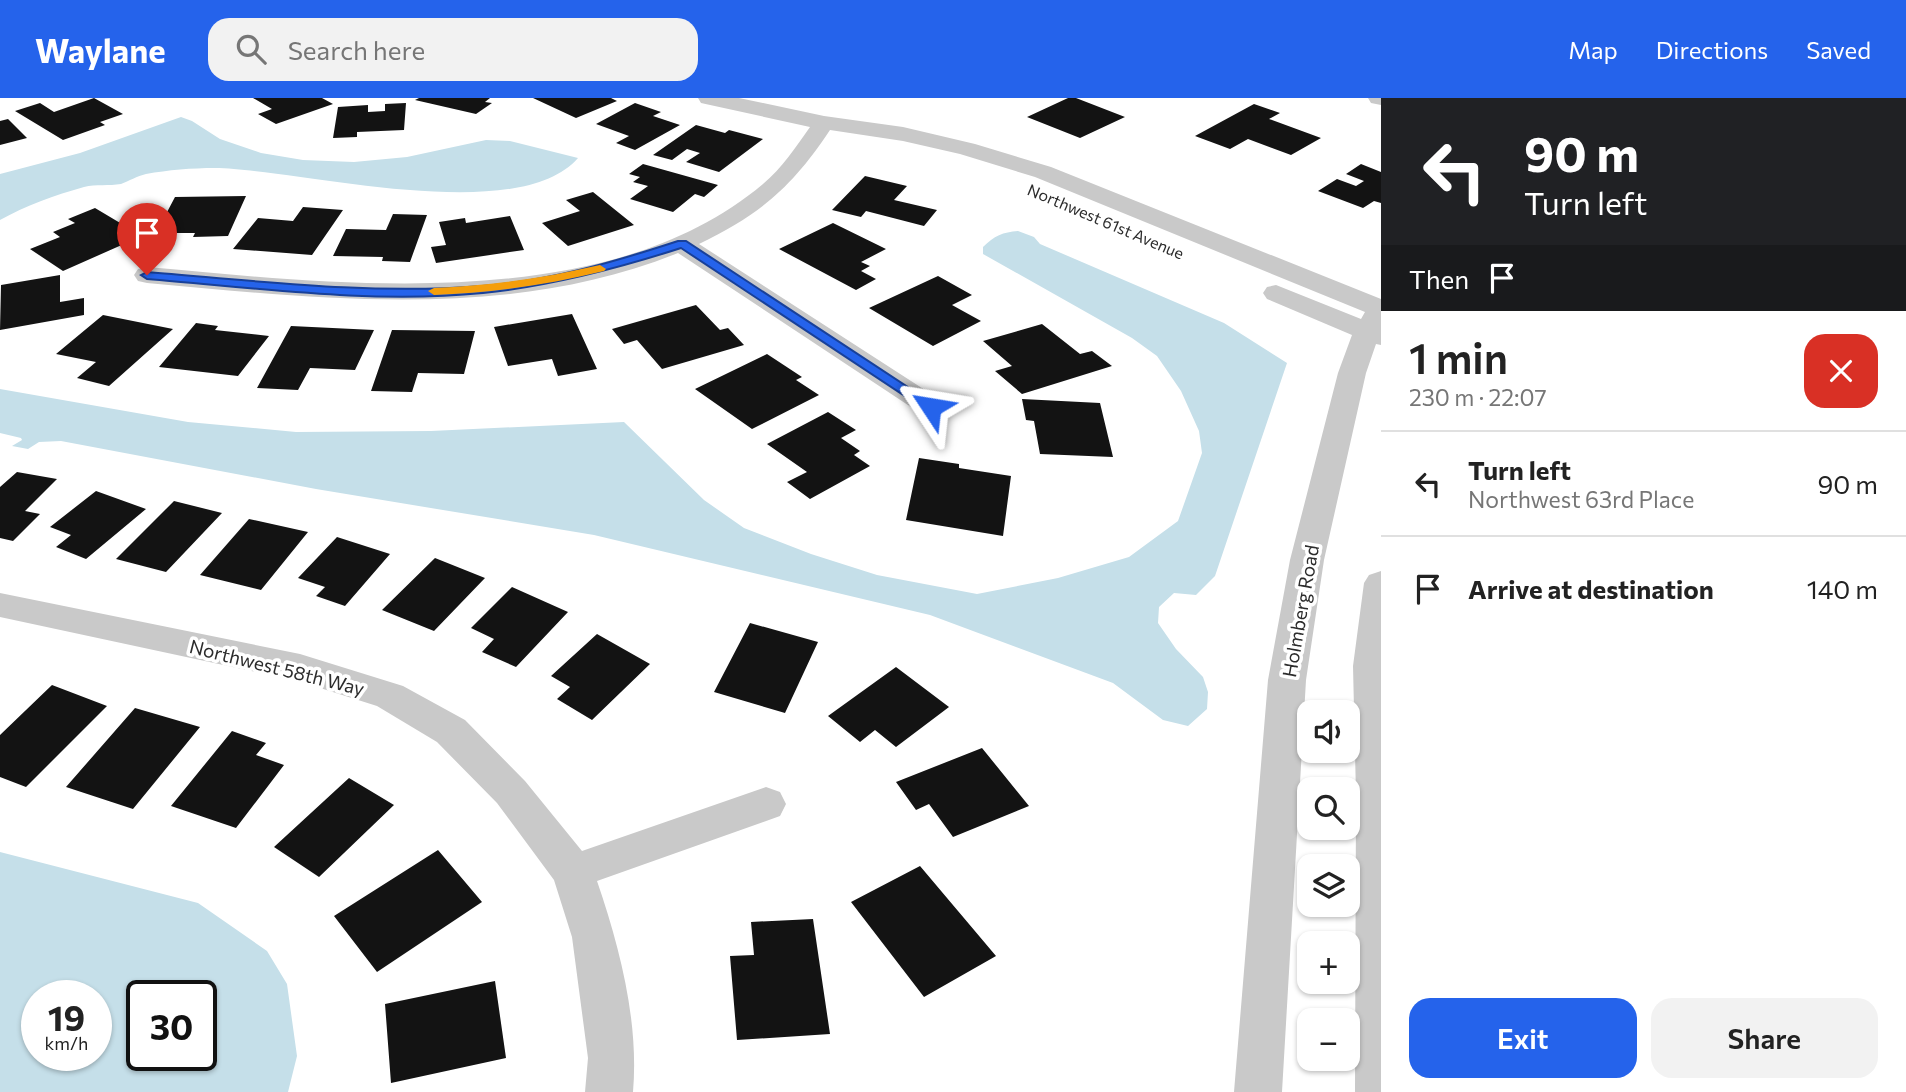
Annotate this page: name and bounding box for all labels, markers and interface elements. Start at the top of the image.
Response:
search box [208,18,698,81]
text: Waylane [35,29,166,70]
icon: search [232,30,270,68]
text: Search here [288,34,425,65]
text: Map [1568,35,1618,64]
text: Directions [1656,35,1768,64]
text: Saved [1806,35,1871,64]
text: 90 m [1524,122,1639,182]
icon: left [1409,126,1500,217]
street label: Northwest 61st Avenue [1025,179,1187,263]
text: Turn left [1524,182,1648,222]
pin [117,203,177,275]
icon: arrive [128,214,166,252]
icon: arrive [1483,259,1521,297]
text: Then [1409,263,1469,294]
text: 1 min [1409,331,1508,383]
button: close [1804,334,1878,408]
position arrow [894,370,968,444]
text: 230 m · 22:07 [1409,383,1547,411]
text: Turn left [1468,454,1571,485]
icon: left [1409,465,1447,503]
text: 90 m [1818,468,1878,499]
text: Northwest 63rd Place [1468,485,1694,513]
street label: Holmberg Road [1277,543,1323,679]
icon: arrive [1409,570,1447,608]
text: Arrive at destination [1468,573,1714,604]
text: 140 m [1807,573,1878,604]
street label: Northwest 58th Way [187,634,367,700]
map controls [1297,700,1360,1071]
button: sound [1297,700,1360,763]
button: search [1297,777,1360,840]
button: layers [1297,854,1360,917]
button: + [1297,931,1360,994]
speed limit sign: 30 [126,980,217,1071]
text: 19 [48,995,85,1038]
button: Exit [1409,998,1637,1078]
button: Share [1651,998,1878,1078]
button: − [1297,1008,1360,1071]
text: km/h [45,1032,88,1054]

